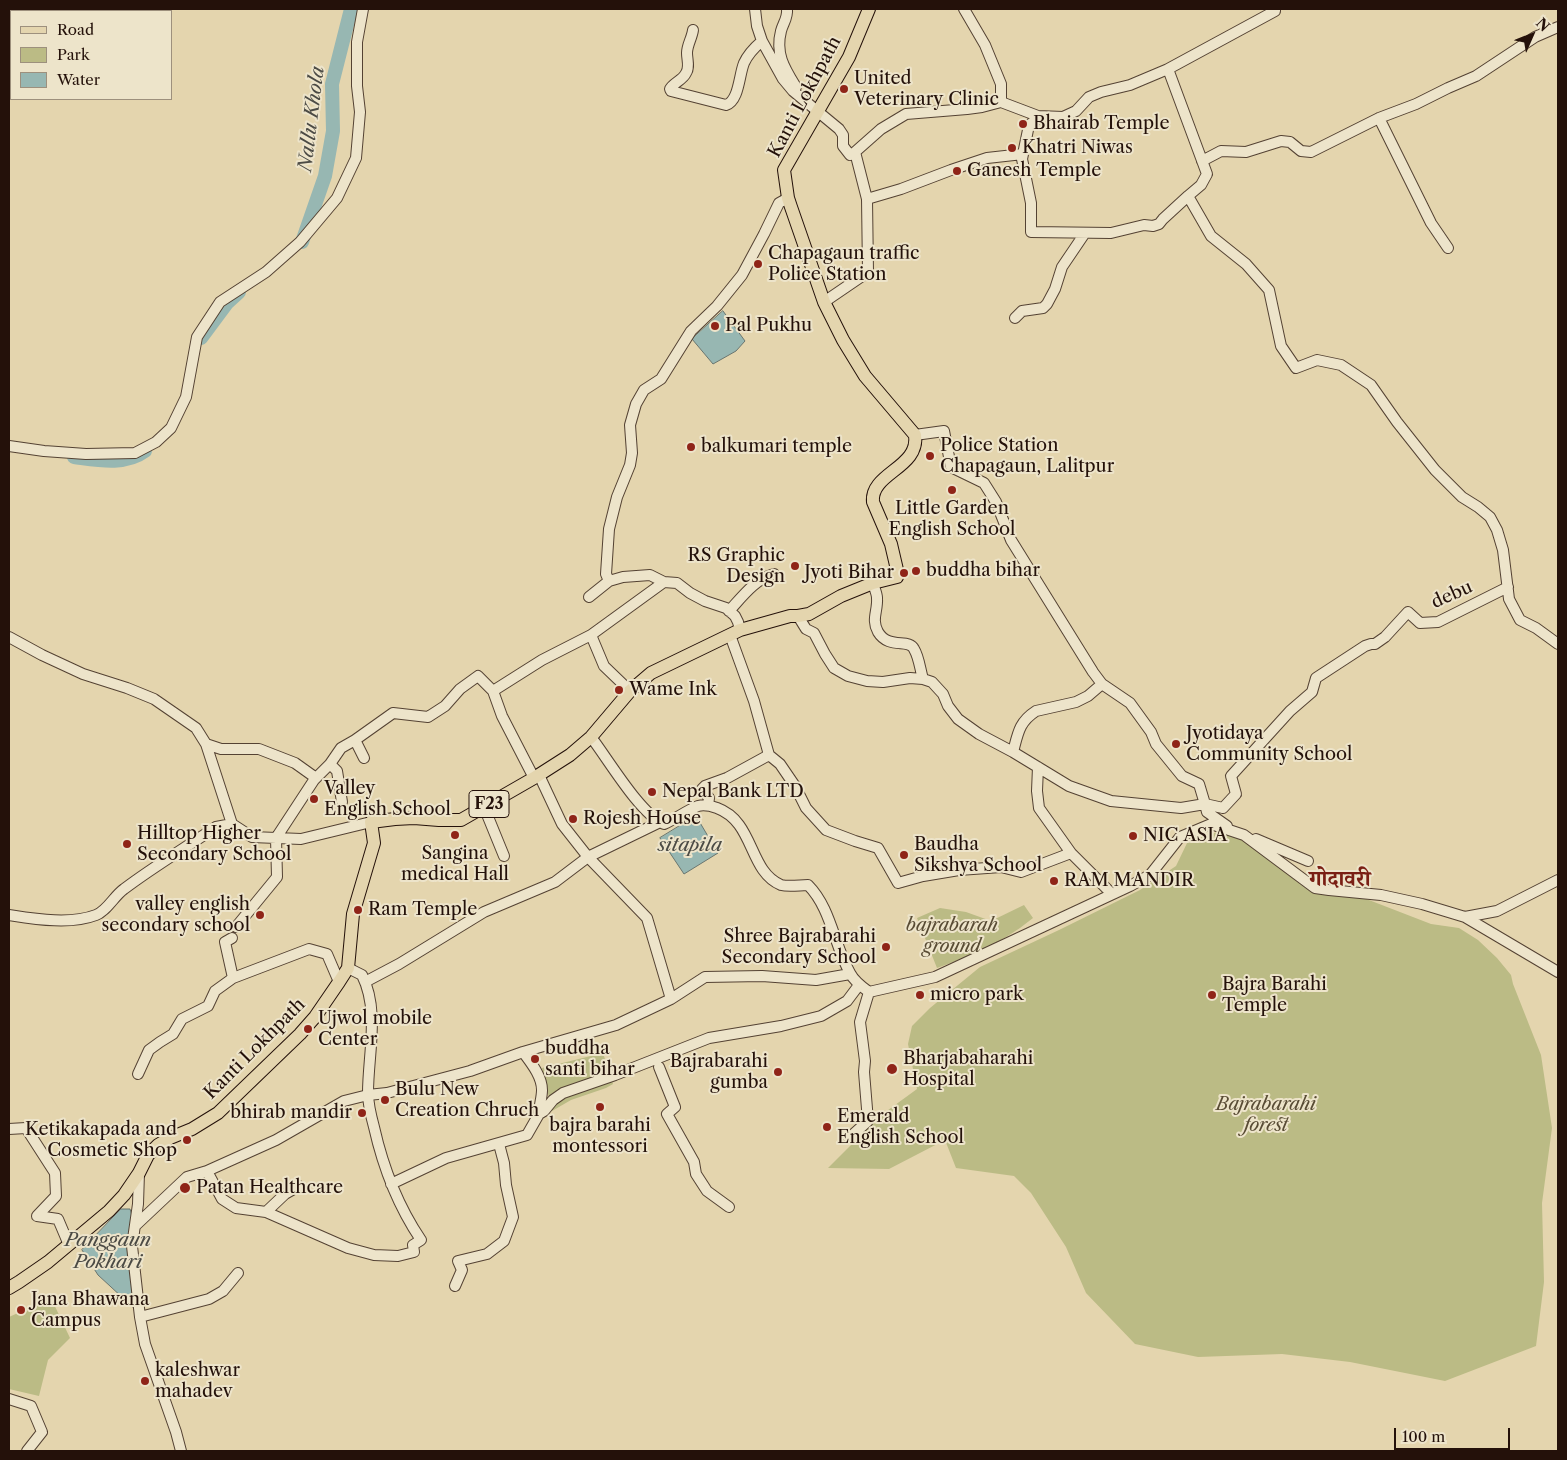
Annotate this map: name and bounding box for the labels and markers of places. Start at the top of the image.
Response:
place label: United Veterinary Clinic [854,68,999,110]
marker: United Veterinary Clinic [838,83,850,95]
place label: Bhairab Temple [1033,113,1169,135]
marker: Bhairab Temple [1017,118,1029,130]
place label: Khatri Niwas [1022,137,1133,159]
marker: Khatri Niwas [1006,142,1018,154]
place label: Ganesh Temple [967,160,1101,182]
marker: Ganesh Temple [951,165,963,177]
place label: Chapagaun traffic Police Station [768,243,919,286]
marker: Chapagaun traffic Police Station [752,258,764,270]
place label: Pal Pukhu [725,315,812,337]
marker: Pal Pukhu [709,320,721,332]
place label: Police Station Chapagaun, Lalitpur [940,435,1114,478]
place label: balkumari temple [701,436,852,458]
marker: balkumari temple [685,441,697,453]
marker: Police Station Chapagaun, Lalitpur [924,450,936,462]
marker: Little Garden English School [946,484,958,496]
place label: Little Garden English School [889,498,1015,540]
place label: RS Graphic Design [687,545,785,588]
marker: RS Graphic Design [789,560,801,572]
place label: buddha bihar [926,560,1040,582]
place label: Jyoti Bihar [804,562,894,584]
marker: buddha bihar [910,565,922,577]
marker: Jyoti Bihar [898,567,910,579]
place label: Wame Ink [629,679,717,701]
marker: Wame Ink [613,684,625,696]
place label: Jyotidaya Community School [1186,723,1352,766]
marker: Jyotidaya Community School [1170,738,1182,750]
place label: Valley English School [324,778,451,821]
place label: Nepal Bank LTD [662,781,804,803]
marker: Nepal Bank LTD [646,786,658,798]
marker: Valley English School [308,793,320,805]
place label: Rojesh House [583,808,701,830]
marker: Rojesh House [567,813,579,825]
place label: Hilltop Higher Secondary School [137,823,291,866]
place label: NIC ASIA [1143,825,1227,847]
marker: Sangina medical Hall [449,829,461,841]
marker: NIC ASIA [1127,830,1139,842]
place label: Baudha Sikshya School [914,834,1042,876]
marker: Hilltop Higher Secondary School [121,838,133,850]
place label: Sangina medical Hall [401,843,509,886]
marker: Baudha Sikshya School [898,849,910,861]
place label: RAM MANDIR [1064,870,1194,892]
marker: RAM MANDIR [1048,875,1060,887]
place label: valley english secondary school [102,894,250,936]
place label: Ram Temple [368,899,477,921]
marker: Ram Temple [352,904,364,916]
marker: valley english secondary school [254,909,266,921]
place label: Shree Bajrabarahi Secondary School [722,926,876,969]
marker: Shree Bajrabarahi Secondary School [880,941,892,953]
place label: Bajra Barahi Temple [1222,974,1327,1016]
place label: micro park [930,984,1023,1006]
marker: micro park [914,989,926,1001]
marker: Bajra Barahi Temple [1206,989,1218,1001]
place label: Ujwol mobile Center [318,1008,432,1050]
marker: Ujwol mobile Center [302,1023,314,1035]
place label: buddha santi bihar [545,1038,635,1080]
place label: Bharjabaharahi Hospital [903,1048,1033,1090]
place label: Bajrabarahi gumba [670,1051,768,1094]
marker: buddha santi bihar [529,1053,541,1065]
marker: Bharjabaharahi Hospital [885,1062,899,1076]
marker: Bajrabarahi gumba [772,1066,784,1078]
place label: Bulu New Creation Chruch [395,1079,539,1122]
marker: Bulu New Creation Chruch [379,1094,391,1106]
marker: bajra barahi montessori [594,1101,606,1113]
place label: bhirab mandir [230,1102,352,1124]
place label: Emerald English School [837,1106,964,1148]
marker: bhirab mandir [356,1107,368,1119]
place label: bajra barahi montessori [549,1115,651,1158]
place label: Ketikakapada and Cosmetic Shop [25,1119,177,1162]
marker: Emerald English School [821,1121,833,1133]
marker: Ketikakapada and Cosmetic Shop [181,1134,193,1146]
place label: Patan Healthcare [196,1177,343,1199]
marker: Patan Healthcare [178,1181,192,1195]
place label: Jana Bhawana Campus [31,1289,150,1332]
marker: Jana Bhawana Campus [15,1304,27,1316]
place label: kaleshwar mahadev [155,1360,240,1402]
marker: kaleshwar mahadev [139,1375,151,1387]

